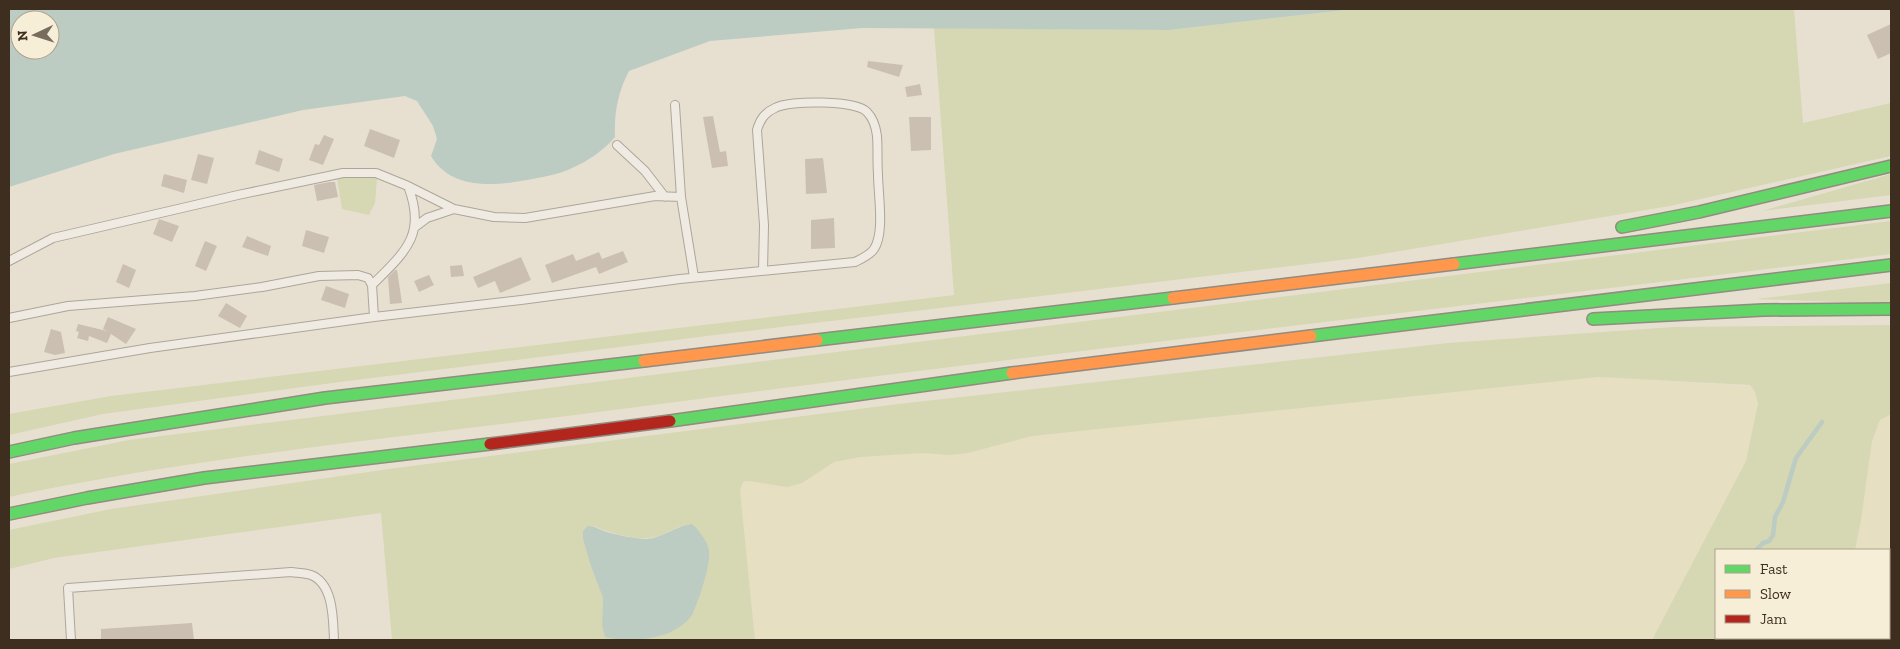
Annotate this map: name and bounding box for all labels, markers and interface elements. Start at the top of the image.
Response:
north arrow [10,10,60,60]
text: N [14,30,31,42]
legend [1715,549,1890,639]
text: Fast [1760,560,1788,578]
text: Slow [1760,585,1792,603]
text: Jam [1760,610,1787,628]

